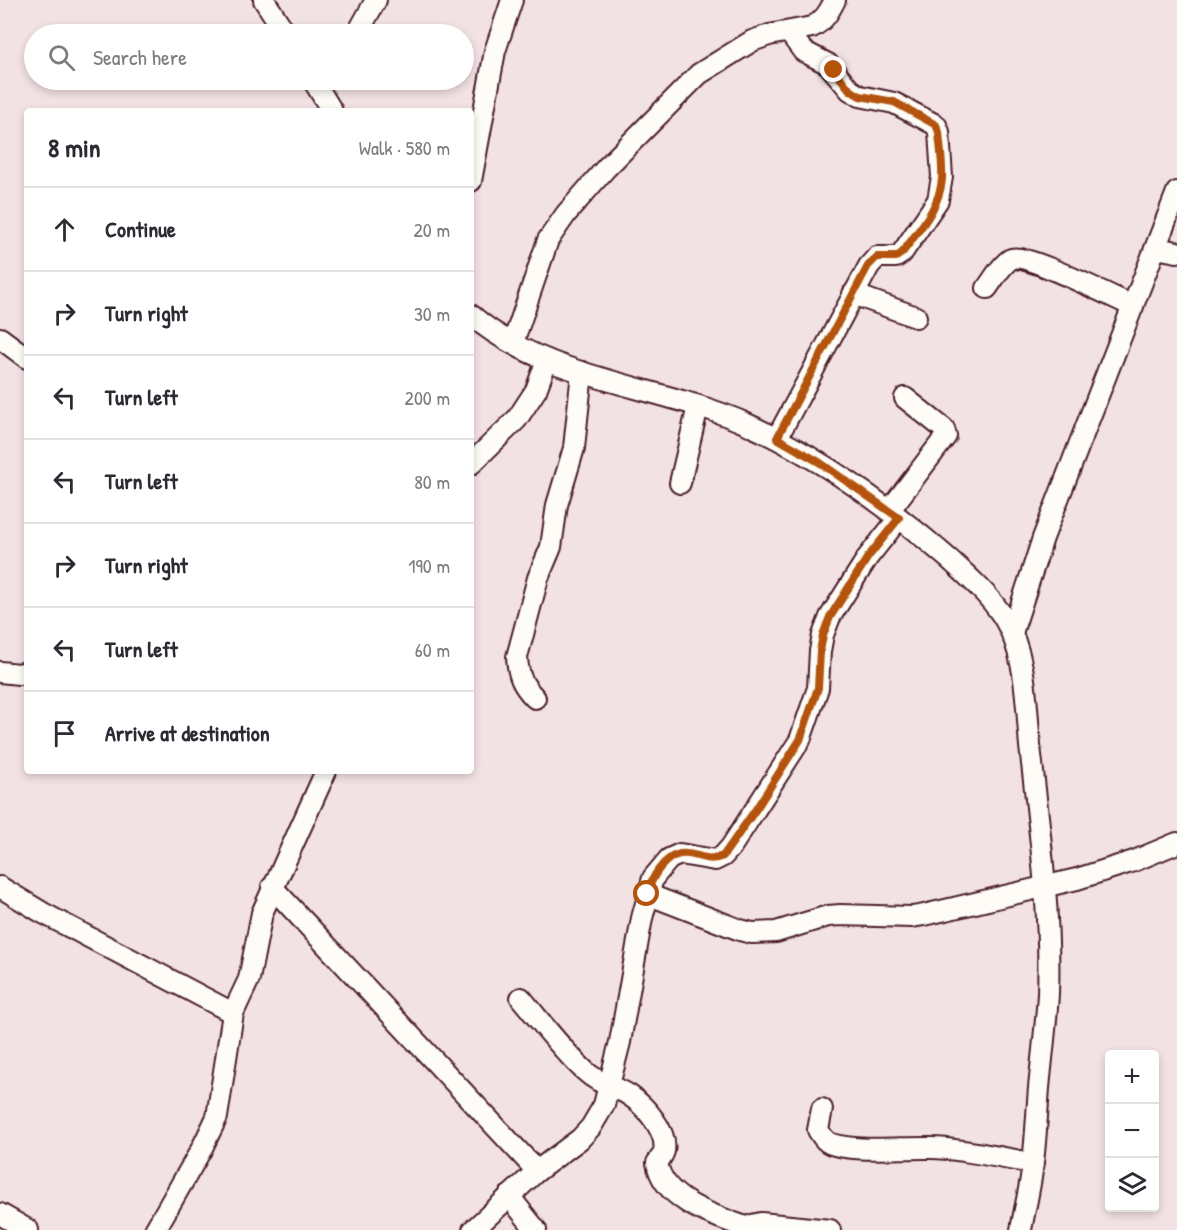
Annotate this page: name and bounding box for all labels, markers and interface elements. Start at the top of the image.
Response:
search box [24,24,474,90]
icon: search [45,41,78,74]
text: Search here [93,42,187,72]
route end [820,56,846,82]
text: 8 min [48,130,101,165]
text: Walk · 580 m [359,134,450,161]
icon: ahead [48,213,81,246]
text: Continue [105,214,176,244]
text: 20 m [413,216,450,243]
icon: right [48,297,81,330]
text: Turn right [105,298,188,328]
text: 30 m [414,300,450,327]
icon: left [48,381,81,414]
text: Turn left [105,382,178,412]
text: 200 m [405,384,450,411]
icon: left [48,465,81,498]
text: Turn left [105,466,178,496]
text: 80 m [414,468,450,495]
icon: right [48,549,81,582]
text: Turn right [105,550,188,580]
text: 190 m [408,552,450,579]
icon: left [48,633,81,666]
text: Turn left [105,634,178,664]
text: 60 m [415,636,450,663]
icon: arrive [48,717,81,750]
text: Arrive at destination [105,718,270,748]
route start [633,880,659,906]
map controls [1105,1050,1159,1212]
button: + [1105,1050,1159,1104]
button: − [1105,1104,1159,1158]
button: layers [1105,1158,1159,1212]

